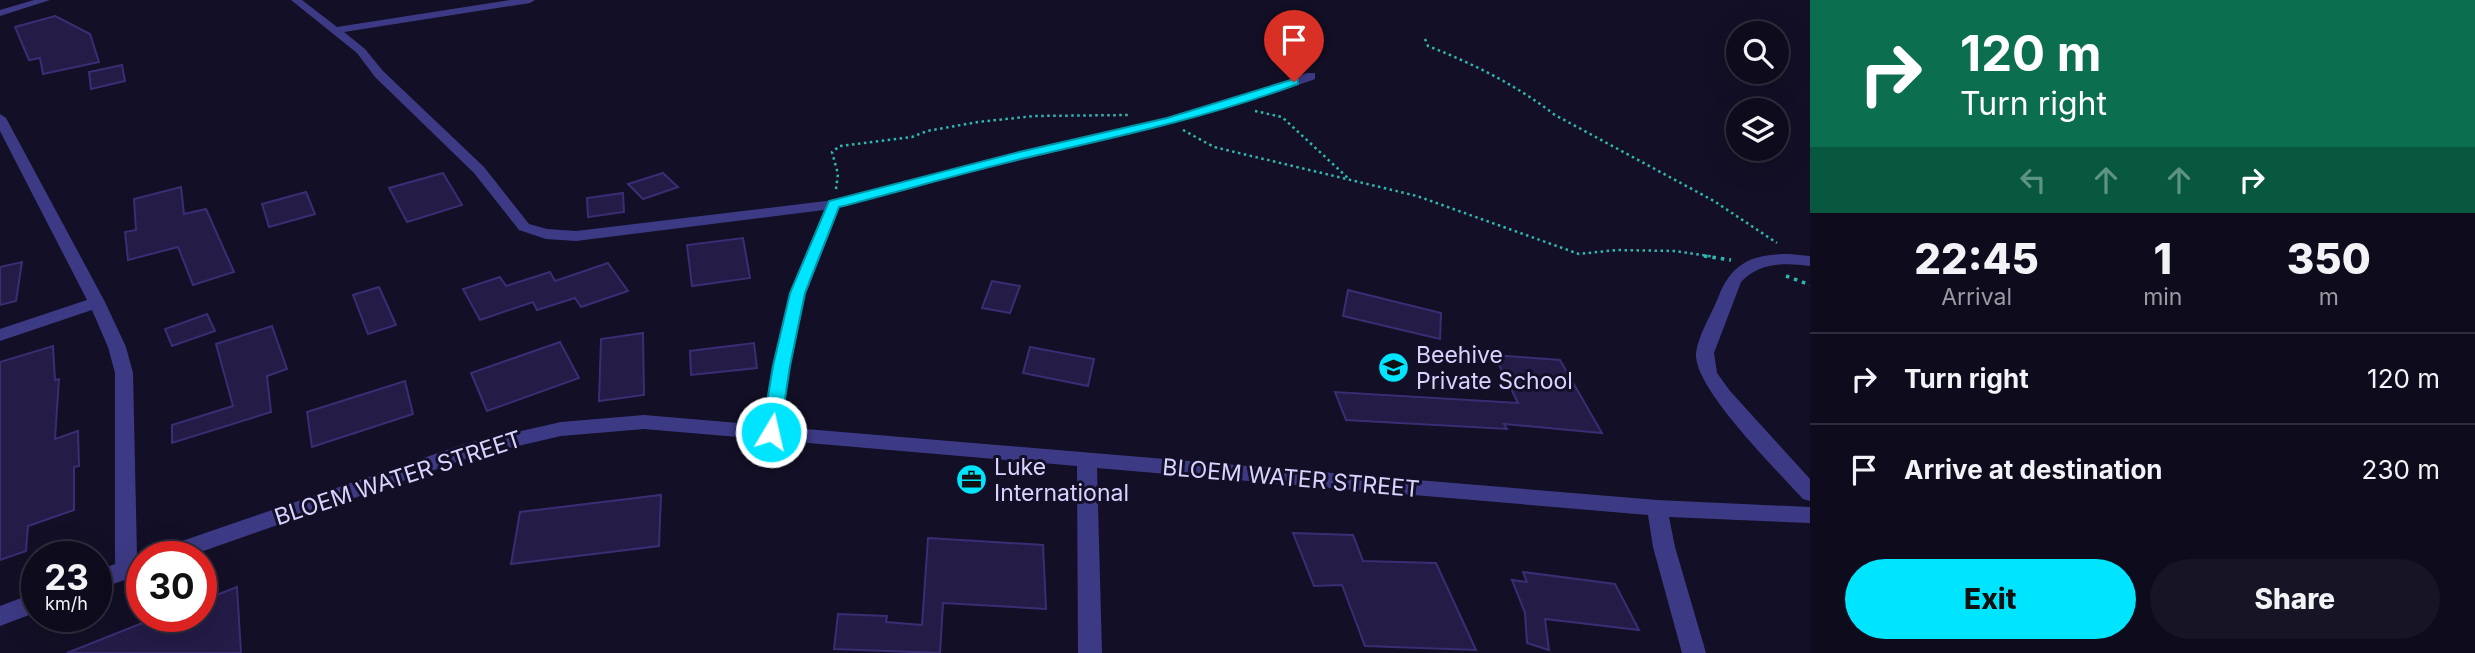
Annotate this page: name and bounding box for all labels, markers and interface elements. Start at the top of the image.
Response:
pin [1264,10,1324,82]
icon: arrive [1275,21,1313,59]
map controls [1726,21,1789,161]
button: search [1726,21,1789,84]
text: 120 m [1960,24,2101,83]
icon: right [1845,28,1936,119]
text: Turn right [1960,84,2107,123]
button: layers [1726,98,1789,161]
icon: left [2014,161,2052,199]
icon: ahead [2087,161,2125,199]
icon: ahead [2160,161,2198,199]
icon: right [2233,161,2271,199]
text: 22:45 [1914,233,2039,284]
text: 1 [2154,233,2172,284]
text: 350 [2287,233,2371,284]
text: Arrival [1941,283,2012,311]
text: min [2143,283,2182,311]
text: m [2319,283,2339,311]
place label: Beehive Private School [1416,341,1573,395]
school or university icon: Beehive Private School [1376,351,1410,385]
icon: right [1845,360,1883,398]
text: Turn right [1904,363,2029,394]
text: 120 m [2367,363,2440,394]
position arrow [734,395,808,469]
street label: BLOEM WATER STREET [271,425,525,531]
icon: arrive [1845,451,1883,489]
place label: Luke International [994,453,1129,507]
street label: BLOEM WATER STREET [1161,453,1421,503]
text: Arrive at destination [1904,454,2163,485]
text: 230 m [2362,454,2440,485]
office icon: Luke International [954,463,988,497]
speed limit sign: 30 [126,541,217,632]
text: 23 [44,556,89,598]
button: Exit [1845,559,2136,639]
button: Share [2150,559,2440,639]
text: km/h [45,593,88,614]

